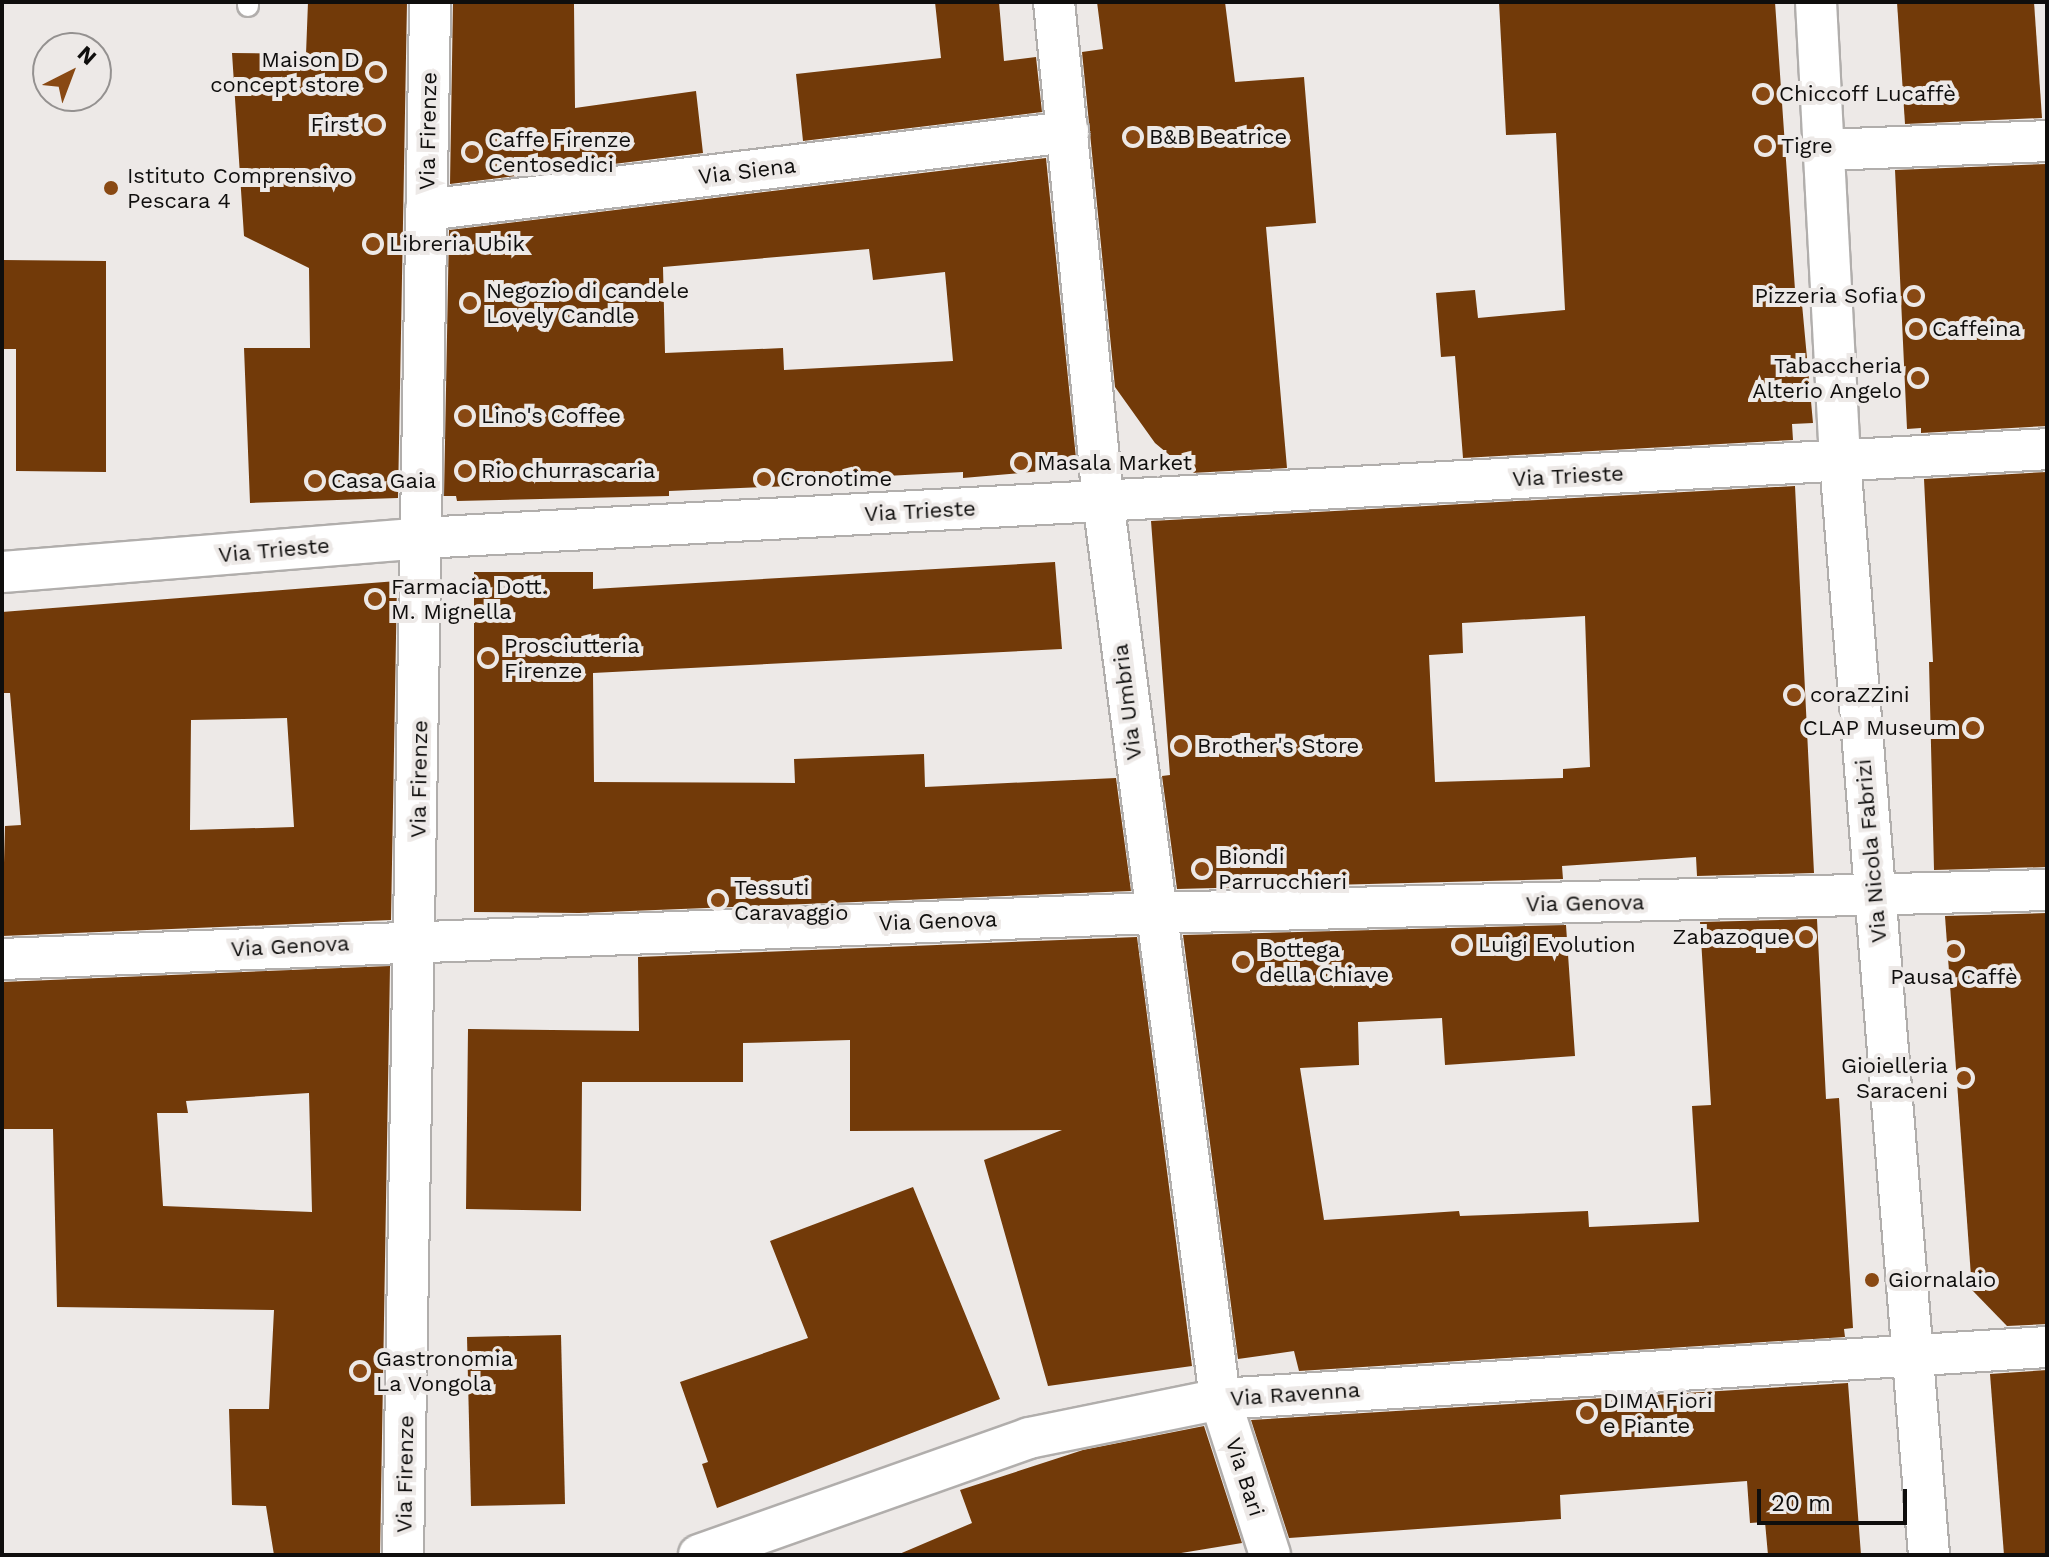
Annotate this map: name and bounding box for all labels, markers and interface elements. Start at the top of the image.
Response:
north arrow [32,32,112,112]
text: N [73,41,101,70]
place label: Maison D concept store [210,46,360,98]
marker: Maison D concept store [367,63,385,81]
street label: Via Firenze [414,72,442,190]
place label: Chiccoff Lucaffè [1779,81,1957,107]
marker: Chiccoff Lucaffè [1754,85,1772,103]
place label: First [310,112,359,138]
marker: First [366,116,384,134]
place label: B&B Beatrice [1149,124,1287,150]
place label: Caffe Firenze Centosedici [488,126,631,178]
marker: B&B Beatrice [1124,128,1142,146]
place label: Tigre [1781,133,1833,159]
marker: Tigre [1756,137,1774,155]
marker: Caffe Firenze Centosedici [463,143,481,161]
street label: Via Siena [696,152,798,190]
place label: Istituto Comprensivo Pescara 4 [127,162,353,214]
marker: Istituto Comprensivo Pescara 4 [102,179,120,197]
place label: Libreria Ubik [389,231,525,257]
marker: Libreria Ubik [364,235,382,253]
place label: Negozio di candele Lovely Candle [486,277,689,328]
place label: Pizzeria Sofia [1754,283,1898,309]
marker: Pizzeria Sofia [1905,287,1923,305]
marker: Negozio di candele Lovely Candle [461,294,479,312]
place label: Caffeina [1932,316,2021,342]
marker: Caffeina [1907,320,1925,338]
place label: Tabaccheria Alterio Angelo [1751,352,1902,404]
marker: Tabaccheria Alterio Angelo [1909,369,1927,387]
place label: Lino's Coffee [481,403,621,429]
marker: Lino's Coffee [456,407,474,425]
place label: Masala Market [1037,450,1193,476]
marker: Masala Market [1012,454,1030,472]
place label: Rio churrascaria [481,458,655,484]
street label: Via Trieste [1511,460,1625,492]
marker: Rio churrascaria [456,462,474,480]
place label: Cronotime [780,466,892,492]
place label: Casa Gaia [331,468,437,494]
marker: Cronotime [755,470,773,488]
marker: Casa Gaia [306,472,324,490]
street label: Via Trieste [863,495,977,527]
street label: Via Trieste [217,532,331,568]
place label: Farmacia Dott. M. Mignella [391,573,548,624]
marker: Farmacia Dott. M. Mignella [366,590,384,608]
place label: Prosciutteria Firenze [504,632,640,684]
street label: Via Umbria [1107,642,1147,762]
marker: Prosciutteria Firenze [479,649,497,667]
place label: coraZZini [1810,682,1910,708]
marker: coraZZini [1785,686,1803,704]
place label: CLAP Museum [1802,715,1957,741]
marker: CLAP Museum [1964,719,1982,737]
street label: Via Firenze [405,720,433,838]
place label: Brother's Store [1197,733,1359,759]
marker: Brother's Store [1172,737,1190,755]
street label: Via Nicola Fabrizi [1850,758,1892,944]
place label: Biondi Parrucchieri [1218,843,1347,894]
marker: Biondi Parrucchieri [1193,860,1211,878]
place label: Tessuti Caravaggio [734,874,848,926]
street label: Via Genova [1525,889,1645,917]
marker: Tessuti Caravaggio [709,891,727,909]
street label: Via Genova [878,906,998,936]
place label: Zabazoque [1673,924,1790,950]
marker: Zabazoque [1797,928,1815,946]
street label: Via Genova [230,930,350,962]
place label: Luigi Evolution [1478,932,1636,958]
place label: Bottega della Chiave [1259,936,1390,988]
marker: Luigi Evolution [1453,936,1471,954]
marker: Pausa Caffè [1945,942,1963,960]
marker: Bottega della Chiave [1234,953,1252,971]
place label: Pausa Caffè [1890,964,2018,990]
place label: Gioielleria Saraceni [1841,1052,1948,1104]
marker: Gioielleria Saraceni [1955,1069,1973,1087]
place label: Giornalaio [1888,1267,1996,1293]
marker: Giornalaio [1863,1271,1881,1289]
place label: Gastronomia La Vongola [376,1345,513,1396]
marker: Gastronomia La Vongola [351,1362,369,1380]
street label: Via Ravenna [1229,1376,1361,1412]
place label: DIMA Fiori e Piante [1603,1387,1713,1438]
marker: DIMA Fiori e Piante [1578,1404,1596,1422]
street label: Via Firenze [391,1415,419,1533]
street label: Via Bari [1220,1434,1270,1520]
scale bar [1761,1473,1911,1523]
text: 20 m [1771,1489,1831,1517]

